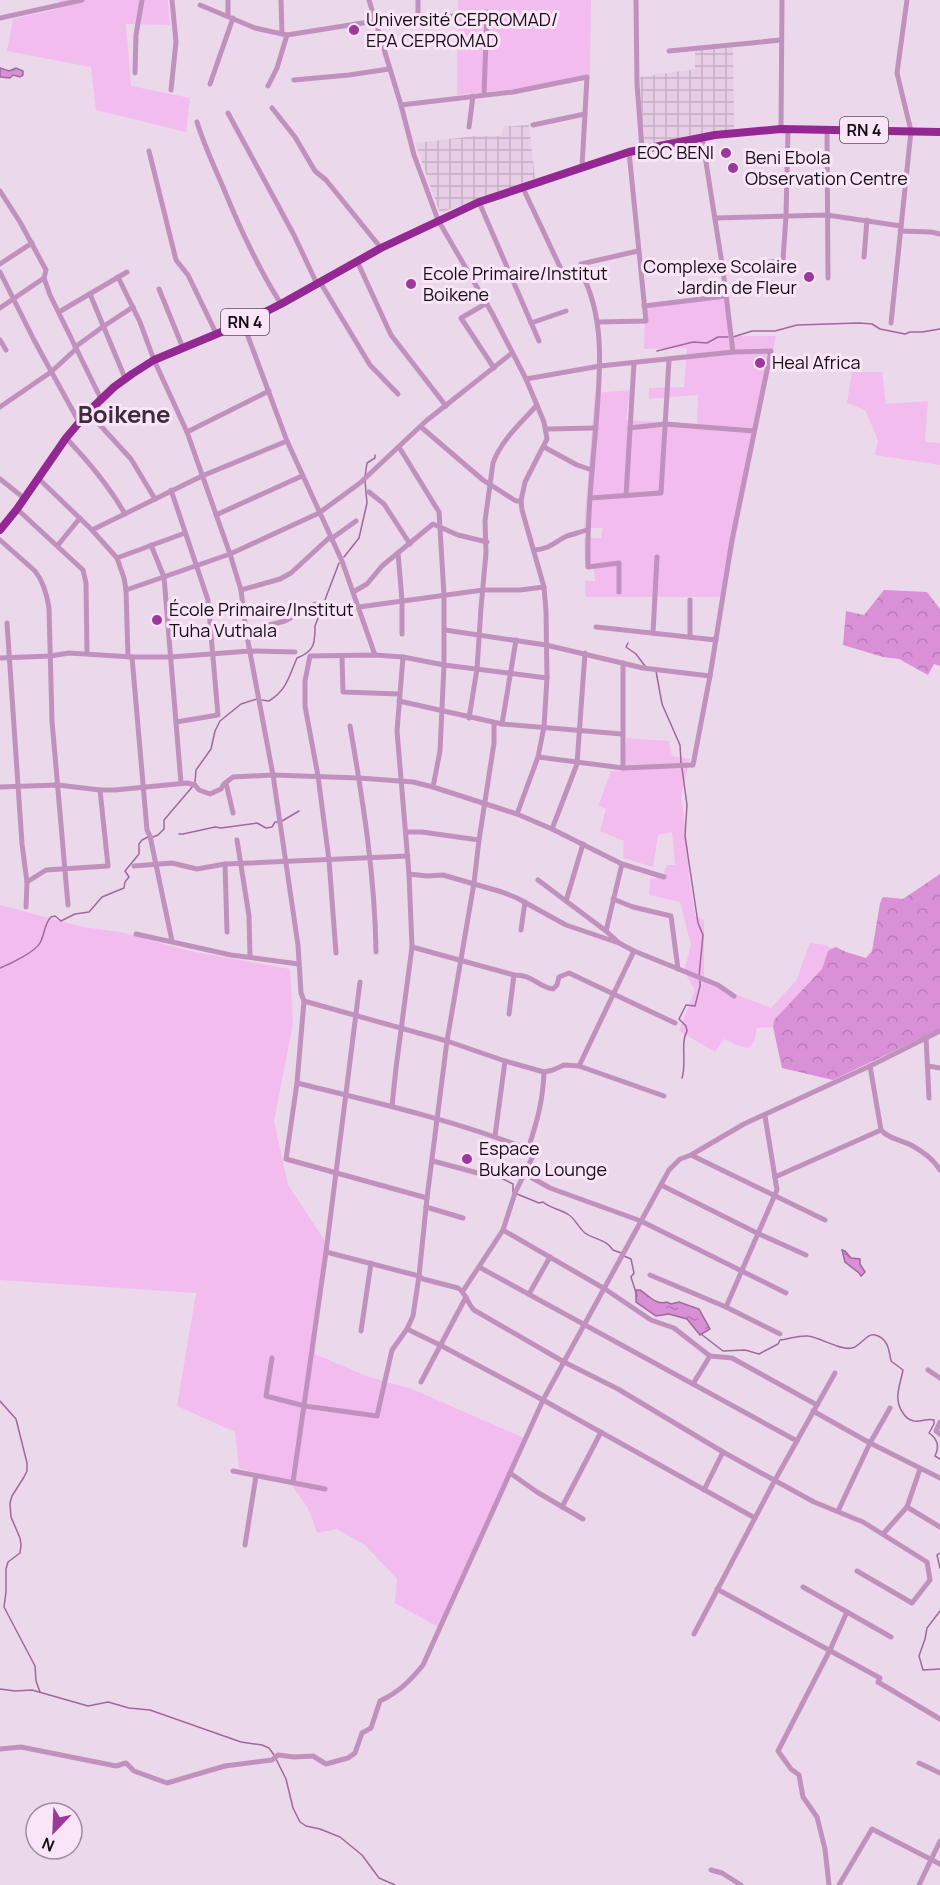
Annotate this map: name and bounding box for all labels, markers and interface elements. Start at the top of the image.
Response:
place label: Université CEPROMAD/ EPA CEPROMAD [366,7,558,52]
marker: Université CEPROMAD/ EPA CEPROMAD [347,23,361,37]
road number: RN 4 [840,117,888,143]
place label: EOC BENI [637,140,714,164]
place label: Beni Ebola Observation Centre [745,145,908,190]
marker: EOC BENI [719,146,733,160]
marker: Beni Ebola Observation Centre [726,161,740,175]
place label: Complexe Scolaire Jardin de Fleur [643,254,797,299]
place label: Ecole Primaire/Institut Boikene [423,261,608,306]
marker: Complexe Scolaire Jardin de Fleur [802,270,816,284]
marker: Ecole Primaire/Institut Boikene [404,277,418,291]
road number: RN 4 [221,309,269,335]
place label: Heal Africa [772,350,860,374]
marker: Heal Africa [753,356,767,370]
district label: Boikene [78,397,170,430]
place label: École Primaire/Institut Tuha Vuthala [169,597,354,642]
marker: École Primaire/Institut Tuha Vuthala [150,613,164,627]
place label: Espace Bukano Lounge [479,1136,607,1181]
marker: Espace Bukano Lounge [460,1152,474,1166]
north arrow [24,1801,84,1861]
text: N [39,1832,58,1857]

